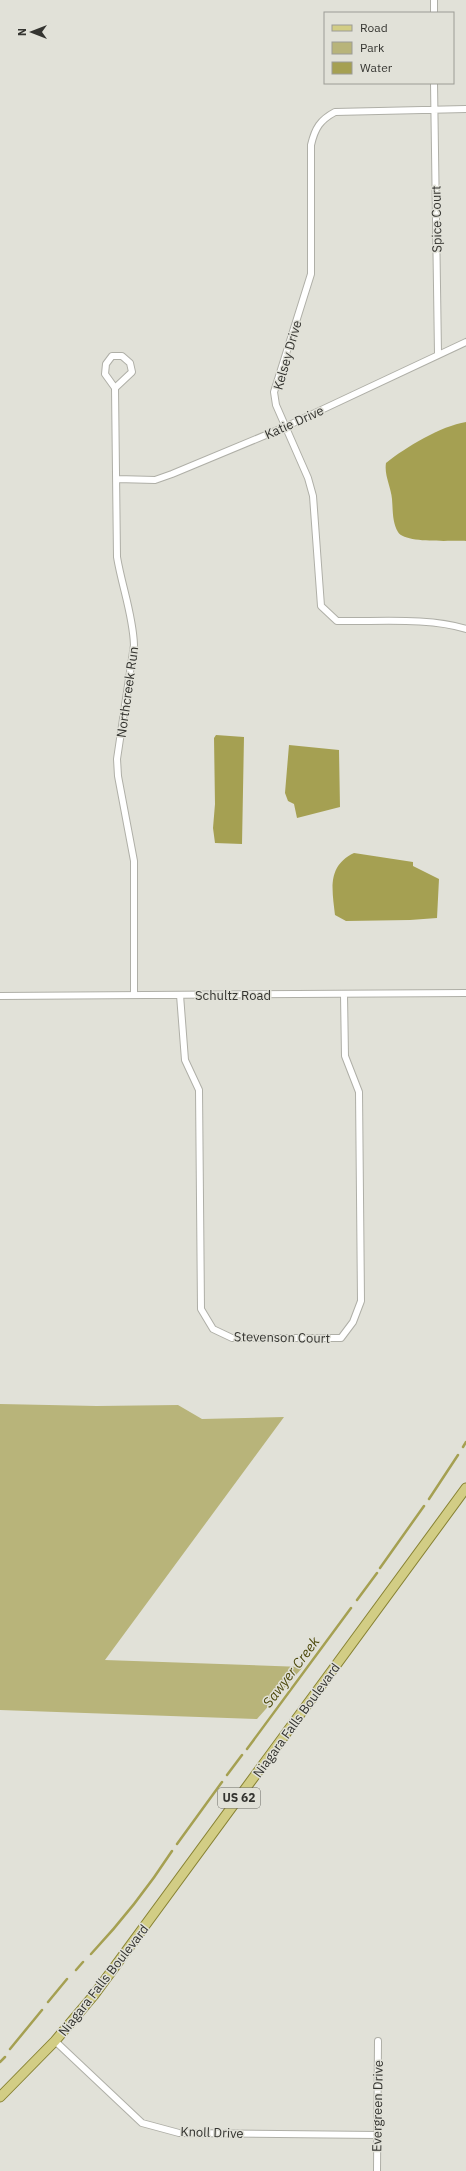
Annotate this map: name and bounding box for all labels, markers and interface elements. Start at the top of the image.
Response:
north arrow [12,12,52,52]
legend [324,12,454,84]
text: Road [360,20,388,35]
text: N [15,28,29,36]
text: Park [360,40,385,55]
text: Water [360,60,393,75]
street label: Spice Court [427,185,446,253]
street label: Kelsey Drive [269,318,306,392]
street label: Katie Drive [262,402,327,443]
street label: Northcreek Run [113,645,142,739]
street label: Schultz Road [195,987,271,1004]
street label: Stevenson Court [234,1328,330,1347]
water label: Sawyer Creek [259,1633,324,1711]
street label: Niagara Falls Boulevard [249,1660,344,1781]
road number: US 62 [218,1788,260,1808]
street label: Niagara Falls Boulevard [54,1921,152,2040]
street label: Evergreen Drive [368,2060,387,2152]
street label: Knoll Drive [180,2123,244,2142]

